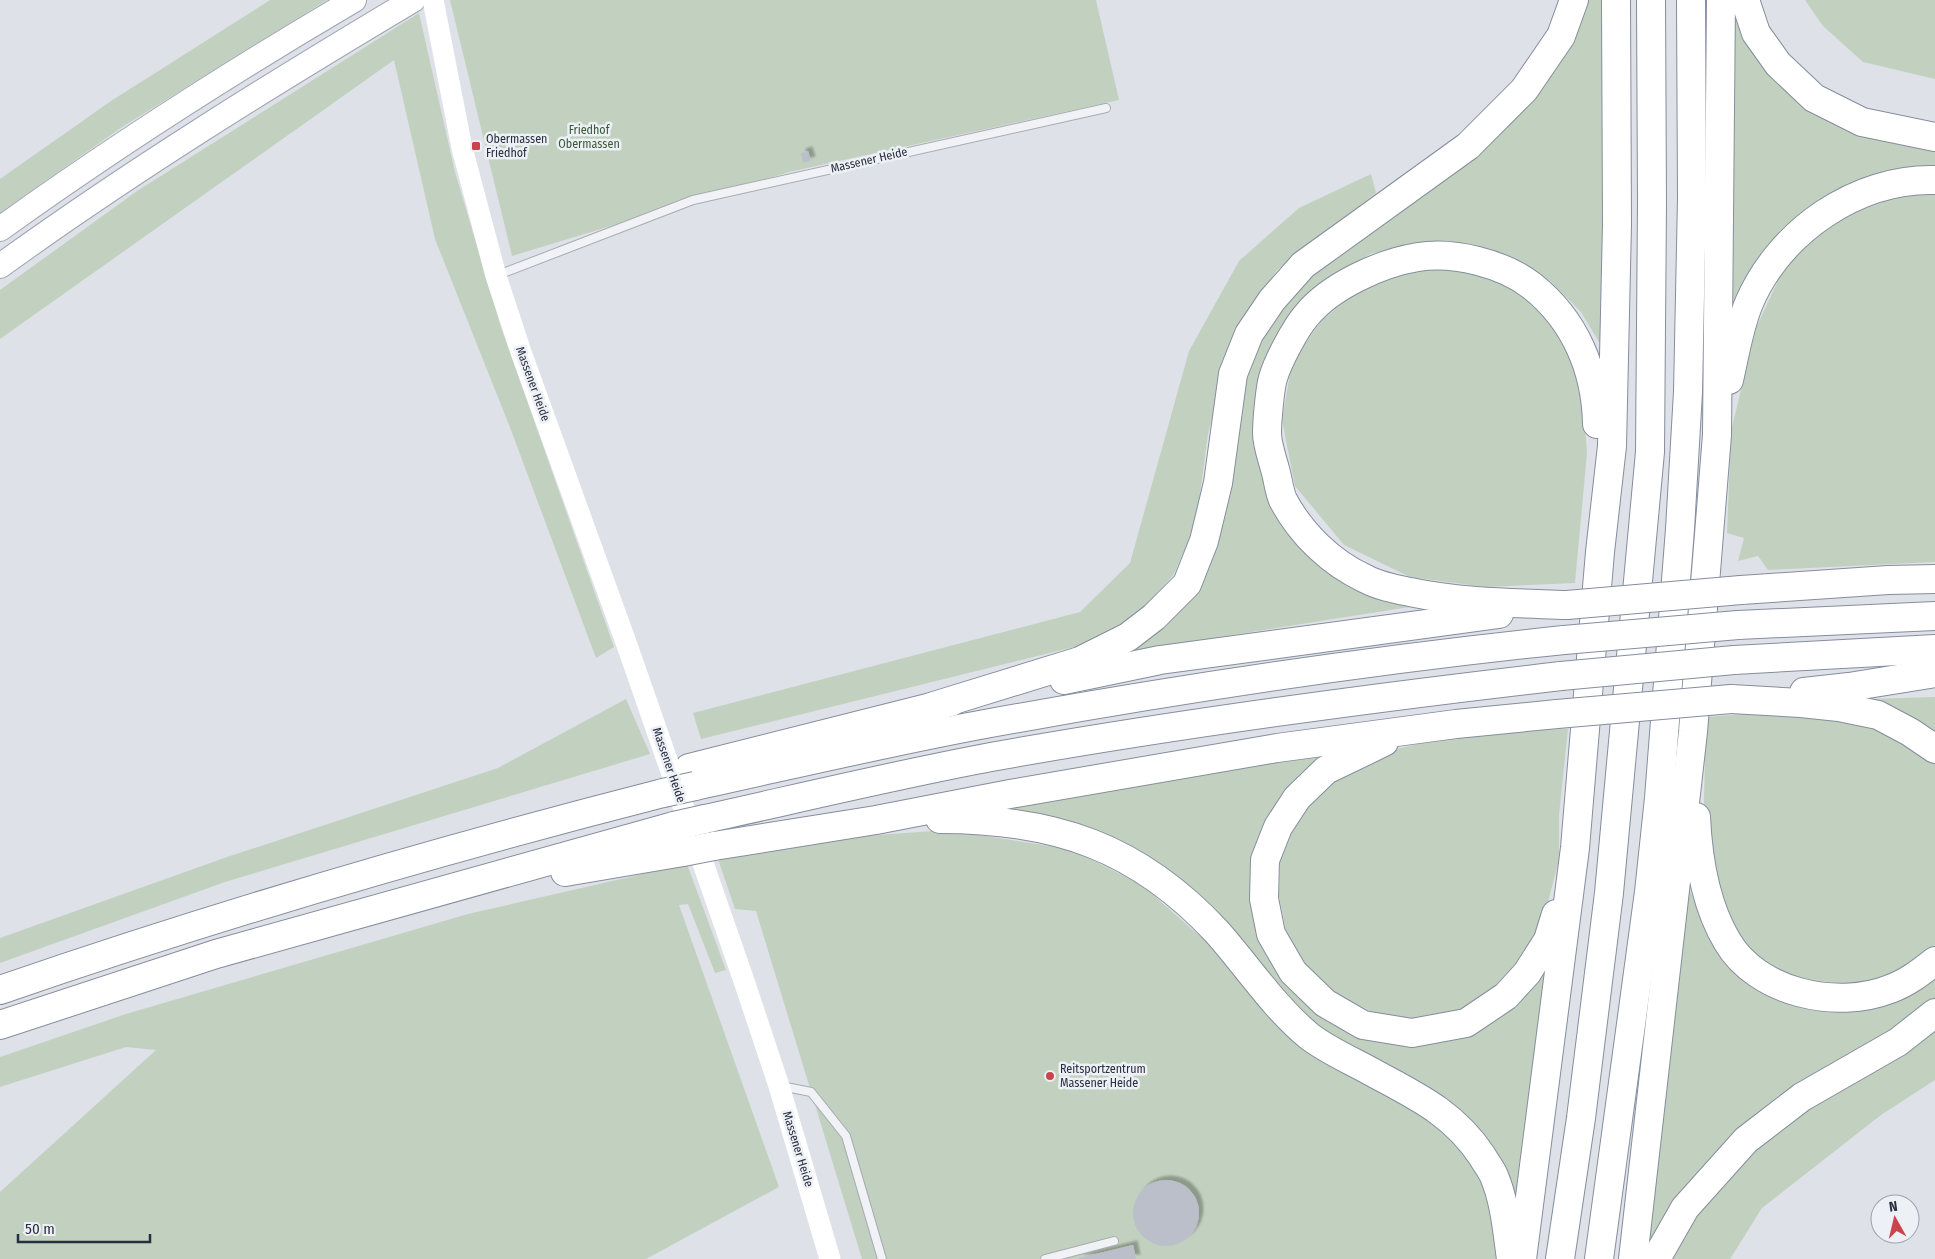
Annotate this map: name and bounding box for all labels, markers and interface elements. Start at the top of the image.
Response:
park label: Friedhof Obermassen [558,123,620,151]
place label: Obermassen Friedhof [486,132,547,160]
marker: Obermassen Friedhof [470,140,482,152]
street label: Massener Heide [829,144,909,176]
street label: Massener Heide [513,345,553,423]
street label: Massener Heide [650,726,688,804]
place label: Reitsportzentrum Massener Heide [1060,1062,1146,1090]
marker: Reitsportzentrum Massener Heide [1044,1070,1056,1082]
street label: Massener Heide [780,1110,816,1189]
north arrow [1870,1194,1920,1244]
text: N [1888,1198,1899,1216]
scale bar [18,1212,150,1244]
text: 50 m [25,1220,55,1238]

